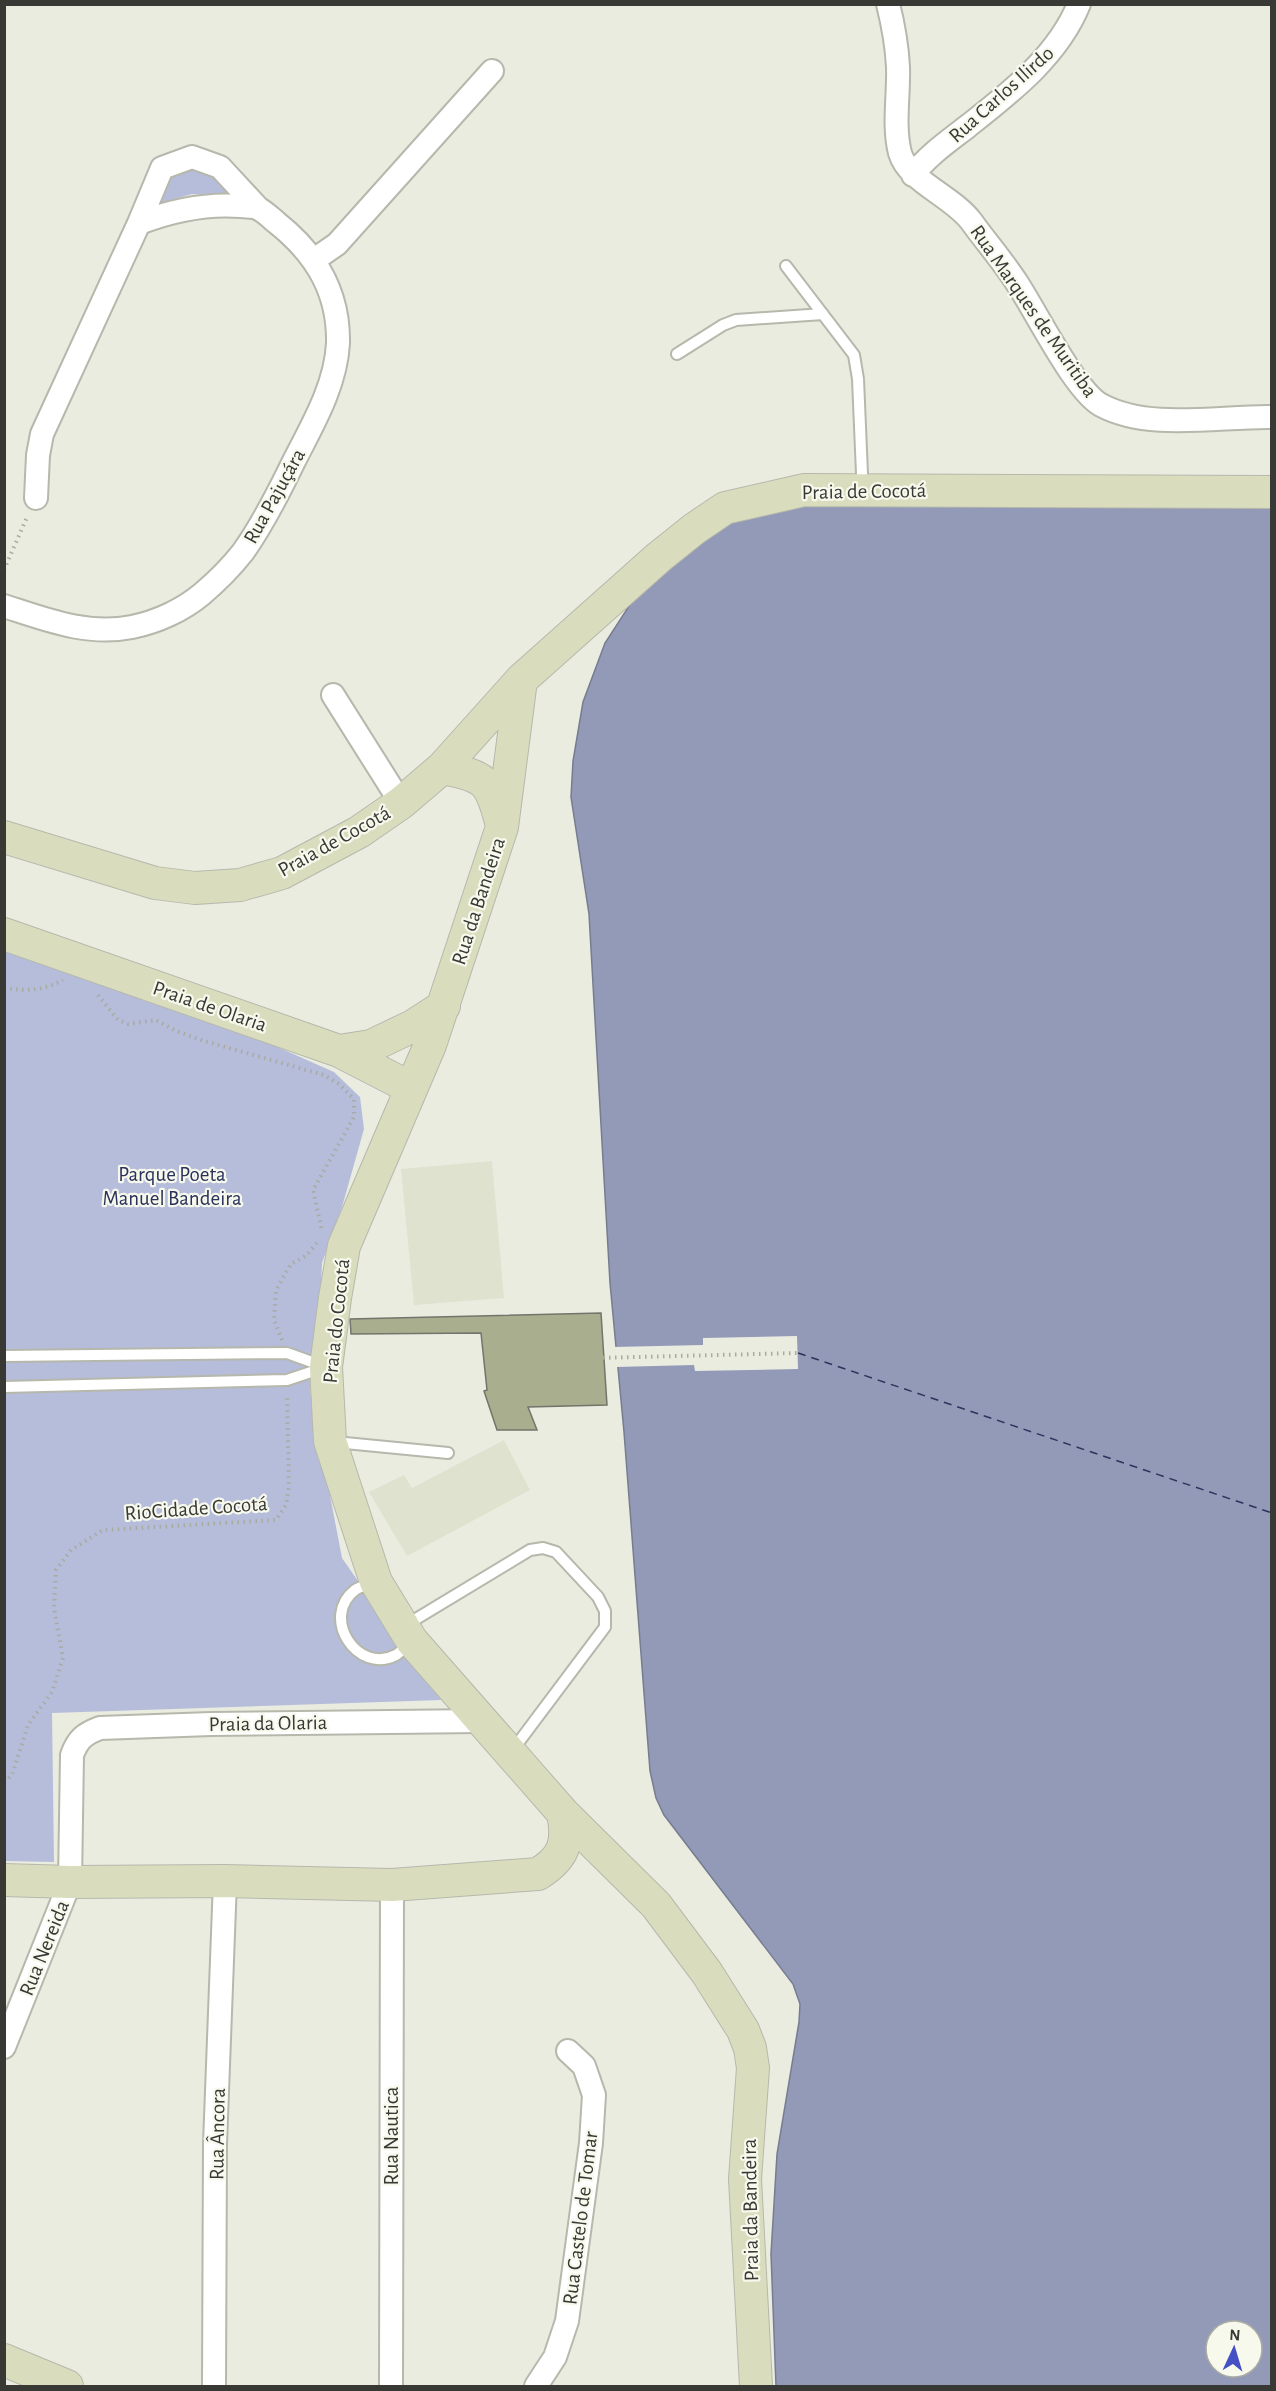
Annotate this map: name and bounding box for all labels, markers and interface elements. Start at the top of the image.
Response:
street label: Rua Carlos Ilirdo [945,42,1058,147]
street label: Rua Marques de Muritiba [966,221,1101,401]
street label: Rua Pajuçára [240,445,309,547]
street label: Praia de Cocotá [801,480,927,503]
street label: Praia de Cocotá [275,802,394,881]
street label: Rua da Bandeira [448,835,509,967]
street label: Praia de Olaria [150,977,270,1036]
park label: Parque Poeta Manuel Bandeira [102,1164,242,1209]
street label: Praia do Cocotá [319,1257,354,1385]
street label: RioCidade Cocotá [124,1493,269,1524]
street label: Praia da Olaria [208,1712,328,1735]
street label: Rua Nereida [16,1897,73,1999]
street label: Rua Nautica [381,2086,402,2185]
street label: Rua Âncora [204,2087,229,2180]
street label: Rua Castelo de Tomar [559,2130,602,2306]
street label: Praia da Bandeira [739,2138,762,2282]
north arrow [1204,2319,1264,2379]
text: N [1229,2327,1241,2343]

